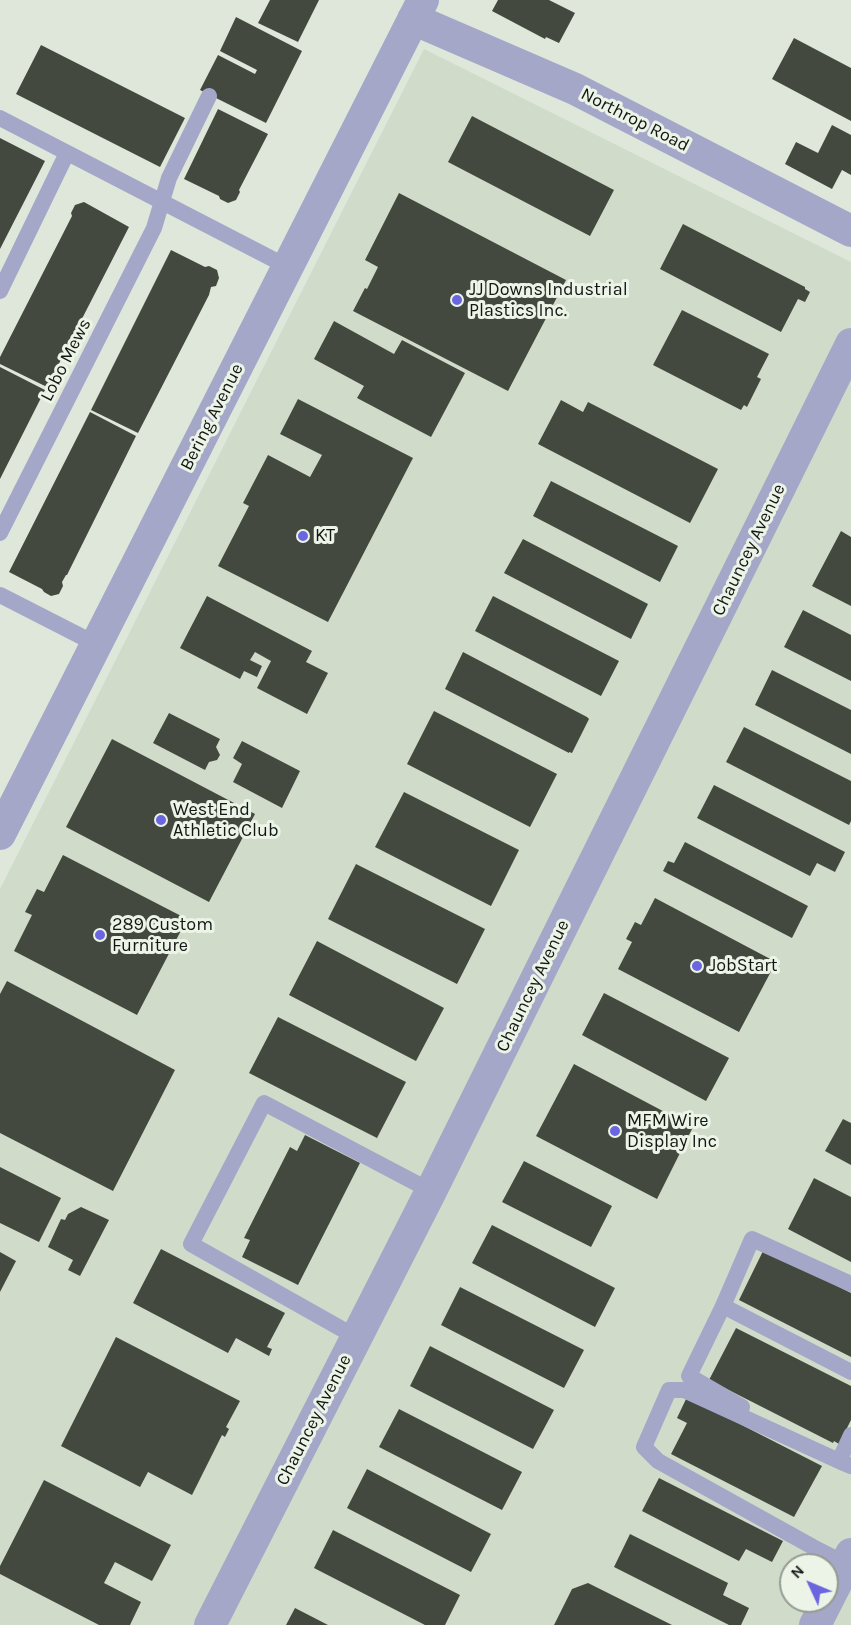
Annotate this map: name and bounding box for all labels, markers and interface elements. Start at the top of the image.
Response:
street label: Northrop Road [577,83,693,157]
place label: JJ Downs Industrial Plastics Inc. [469,279,628,322]
marker: JJ Downs Industrial Plastics Inc. [450,293,464,307]
street label: Lobo Mews [36,315,96,405]
street label: Bering Avenue [176,360,248,474]
street label: Chauncey Avenue [708,481,790,619]
place label: KT [315,525,335,547]
marker: KT [296,529,310,543]
place label: West End Athletic Club [173,799,279,842]
marker: West End Athletic Club [154,813,168,827]
place label: 289 Custom Furniture [112,914,213,956]
street label: Chauncey Avenue [492,917,574,1055]
marker: 289 Custom Furniture [93,928,107,942]
place label: JobStart [709,955,778,977]
marker: JobStart [690,959,704,973]
place label: MFM Wire Display Inc [627,1110,717,1152]
marker: MFM Wire Display Inc [608,1124,622,1138]
street label: Chauncey Avenue [272,1351,356,1489]
north arrow [779,1553,839,1613]
text: N [786,1561,808,1582]

